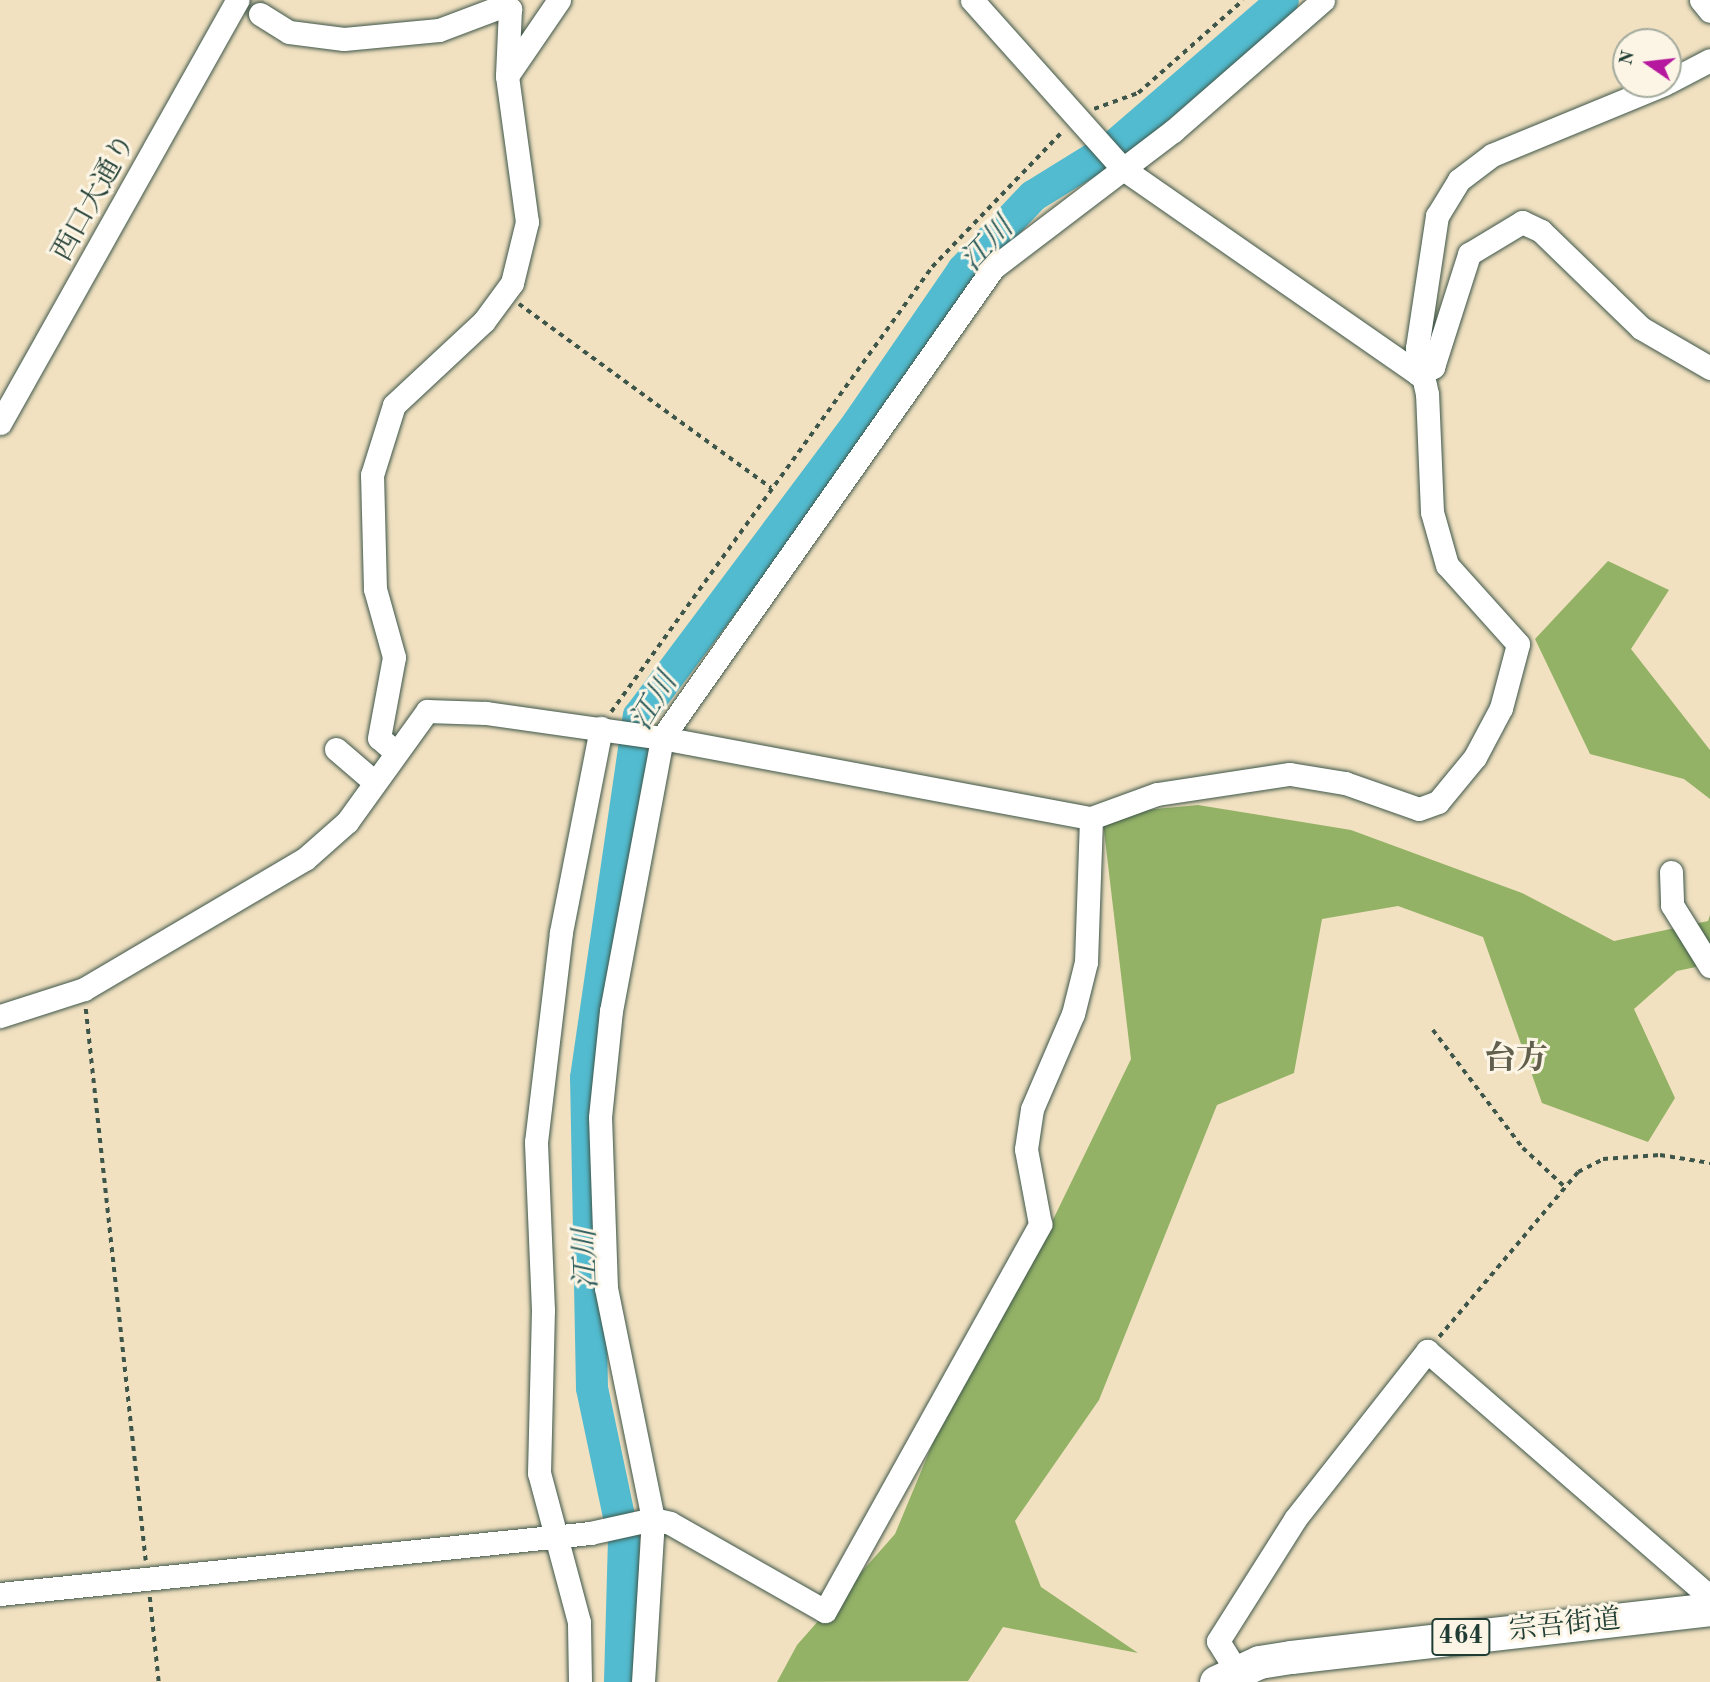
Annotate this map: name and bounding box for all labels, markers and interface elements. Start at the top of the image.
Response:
north arrow [1612,28,1682,98]
text: N [1617,49,1639,68]
street label: 西口大通り [46,129,144,267]
water label: 江川 [954,211,1022,279]
water label: 江川 [624,667,686,737]
district label: 台方 [1484,1041,1548,1079]
water label: 江川 [568,1228,606,1290]
street label: 宗吾街道 [1508,1603,1622,1649]
road number: 464 [1431,1614,1491,1660]

